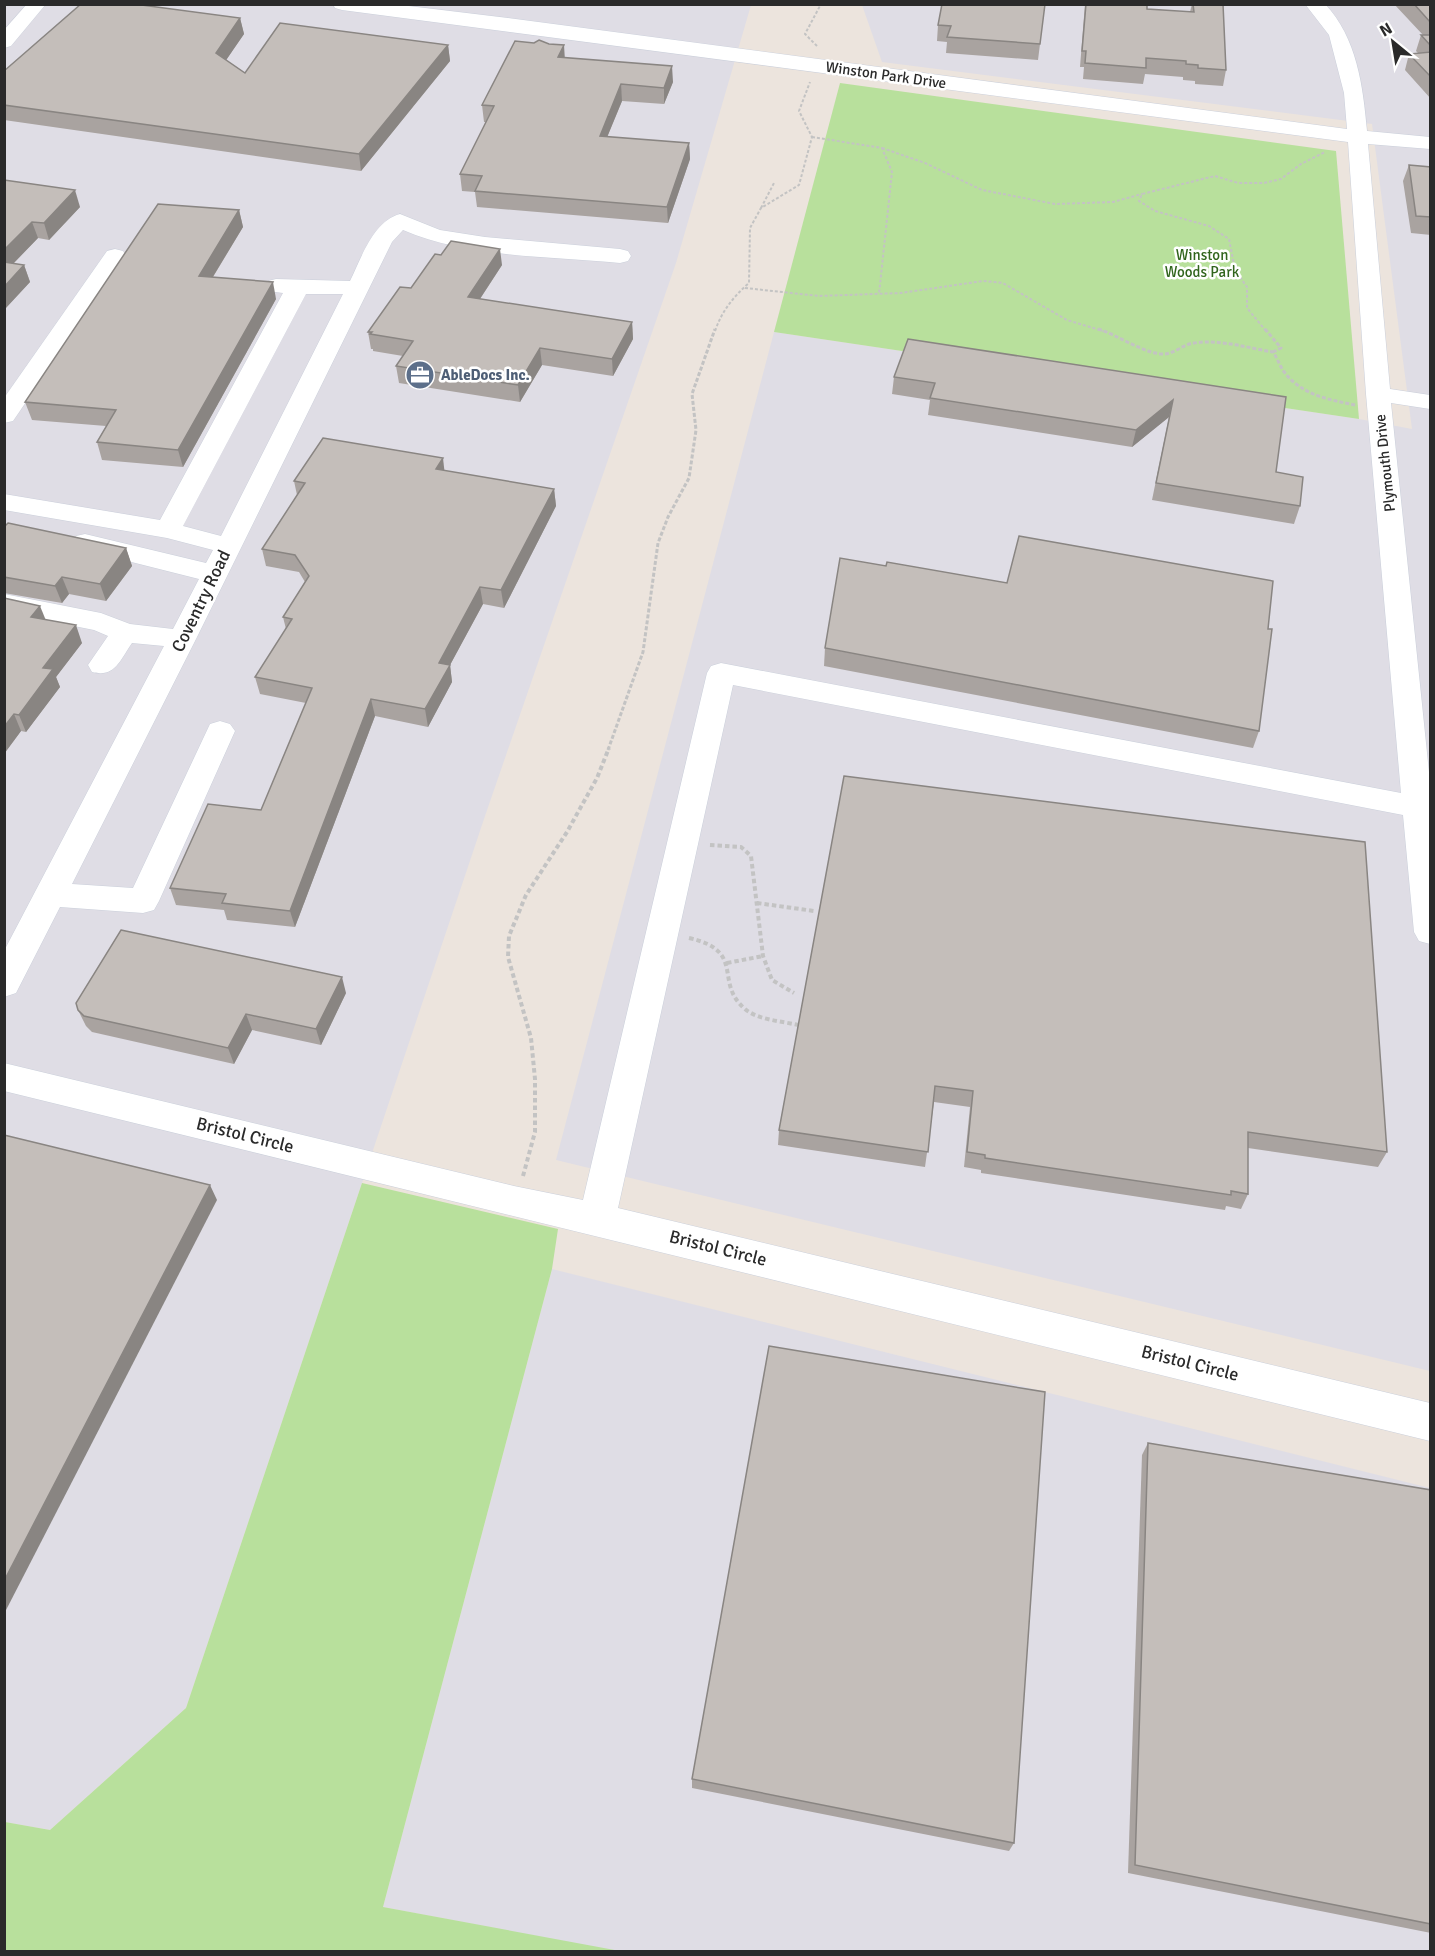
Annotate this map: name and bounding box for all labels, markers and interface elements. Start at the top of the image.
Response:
north arrow [1363,12,1423,72]
text: N [1376,18,1396,41]
street label: Winston Park Drive [825,58,947,92]
park label: Winston Woods Park [1165,246,1240,281]
office icon: AbleDocs Inc. [404,359,436,391]
place label: AbleDocs Inc. [441,366,530,384]
street label: Plymouth Drive [1371,413,1399,513]
street label: Coventry Road [167,546,235,656]
street label: Bristol Circle [194,1112,296,1158]
street label: Bristol Circle [667,1225,769,1271]
street label: Bristol Circle [1139,1340,1241,1386]

